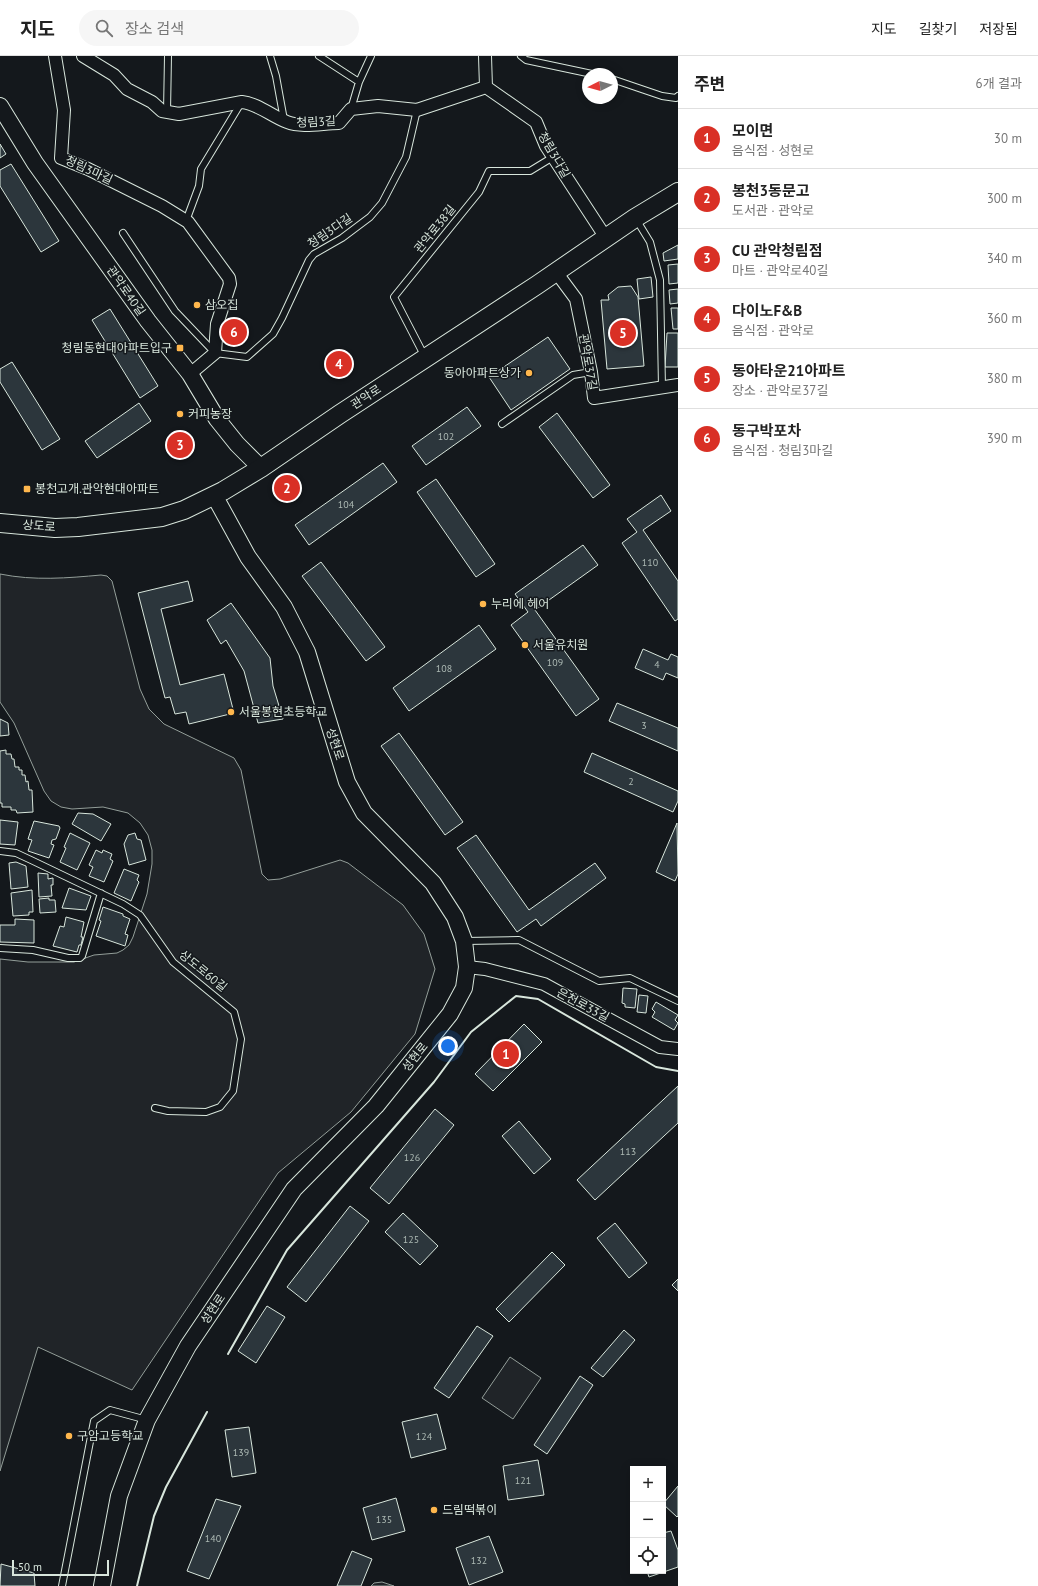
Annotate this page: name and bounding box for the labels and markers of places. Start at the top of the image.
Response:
place label: 삼오집 [205,297,238,312]
marker: 삼오집 [192,300,202,310]
pin: 6 [221,317,247,347]
pin: 5 [610,318,636,348]
place label: 청림동현대아파트입구 [62,340,172,355]
marker: 청림동현대아파트입구 [175,343,185,353]
pin: 4 [326,349,352,379]
place label: 동아아파트상가 [444,365,521,380]
marker: 동아아파트상가 [524,368,534,378]
place label: 커피농장 [188,406,232,421]
marker: 커피농장 [175,409,185,419]
pin: 3 [167,430,193,460]
pin: 2 [274,473,300,503]
place label: 봉천고개.관악현대아파트 [35,481,159,496]
marker: 봉천고개.관악현대아파트 [22,484,32,494]
place label: 누리에 헤어 [491,596,549,611]
marker: 누리에 헤어 [478,599,488,609]
place label: 서울유치원 [533,637,588,652]
marker: 서울유치원 [520,640,530,650]
place label: 서울봉현초등학교 [239,704,327,719]
marker: 서울봉현초등학교 [226,707,236,717]
pin: 1 [493,1039,519,1069]
place label: 구암고등학교 [77,1428,143,1443]
marker: 구암고등학교 [64,1431,74,1441]
place label: 드림떡볶이 [442,1502,497,1517]
marker: 드림떡볶이 [429,1505,439,1515]

